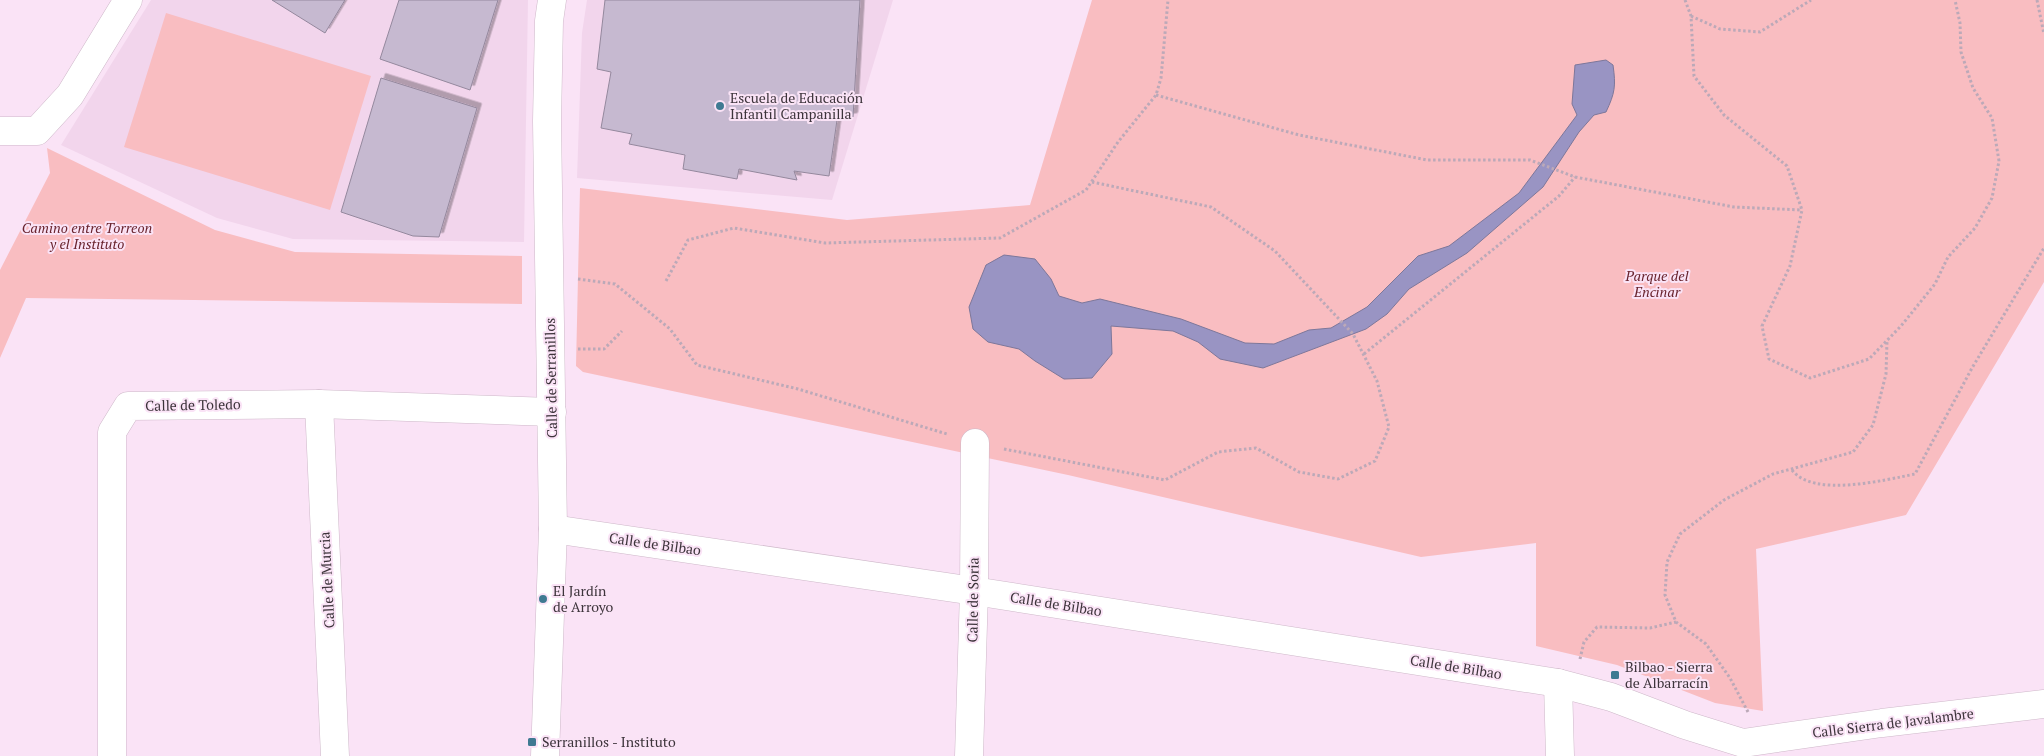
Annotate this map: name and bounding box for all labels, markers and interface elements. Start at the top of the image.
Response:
place label: Escuela de Educación Infantil Campanilla [730,88,864,123]
marker: Escuela de Educación Infantil Campanilla [714,100,726,112]
park label: Camino entre Torreon y el Instituto [22,218,152,253]
park label: Parque del Encinar [1624,266,1689,301]
street label: Calle de Serranillos [540,318,561,438]
street label: Calle de Toledo [145,394,241,415]
street label: Calle de Bilbao [608,528,703,559]
street label: Calle de Murcia [314,531,339,629]
street label: Calle de Soria [962,557,983,643]
place label: El Jardín de Arroyo [553,581,614,616]
street label: Calle de Bilbao [1009,587,1104,620]
marker: El Jardín de Arroyo [537,593,549,605]
street label: Calle de Bilbao [1409,650,1504,683]
place label: Bilbao - Sierra de Albarracín [1625,657,1713,692]
marker: Bilbao - Sierra de Albarracín [1609,669,1621,681]
street label: Calle Sierra de Javalambre [1811,703,1975,742]
place label: Serranillos - Instituto [542,732,676,751]
marker: Serranillos - Instituto [526,736,538,748]

